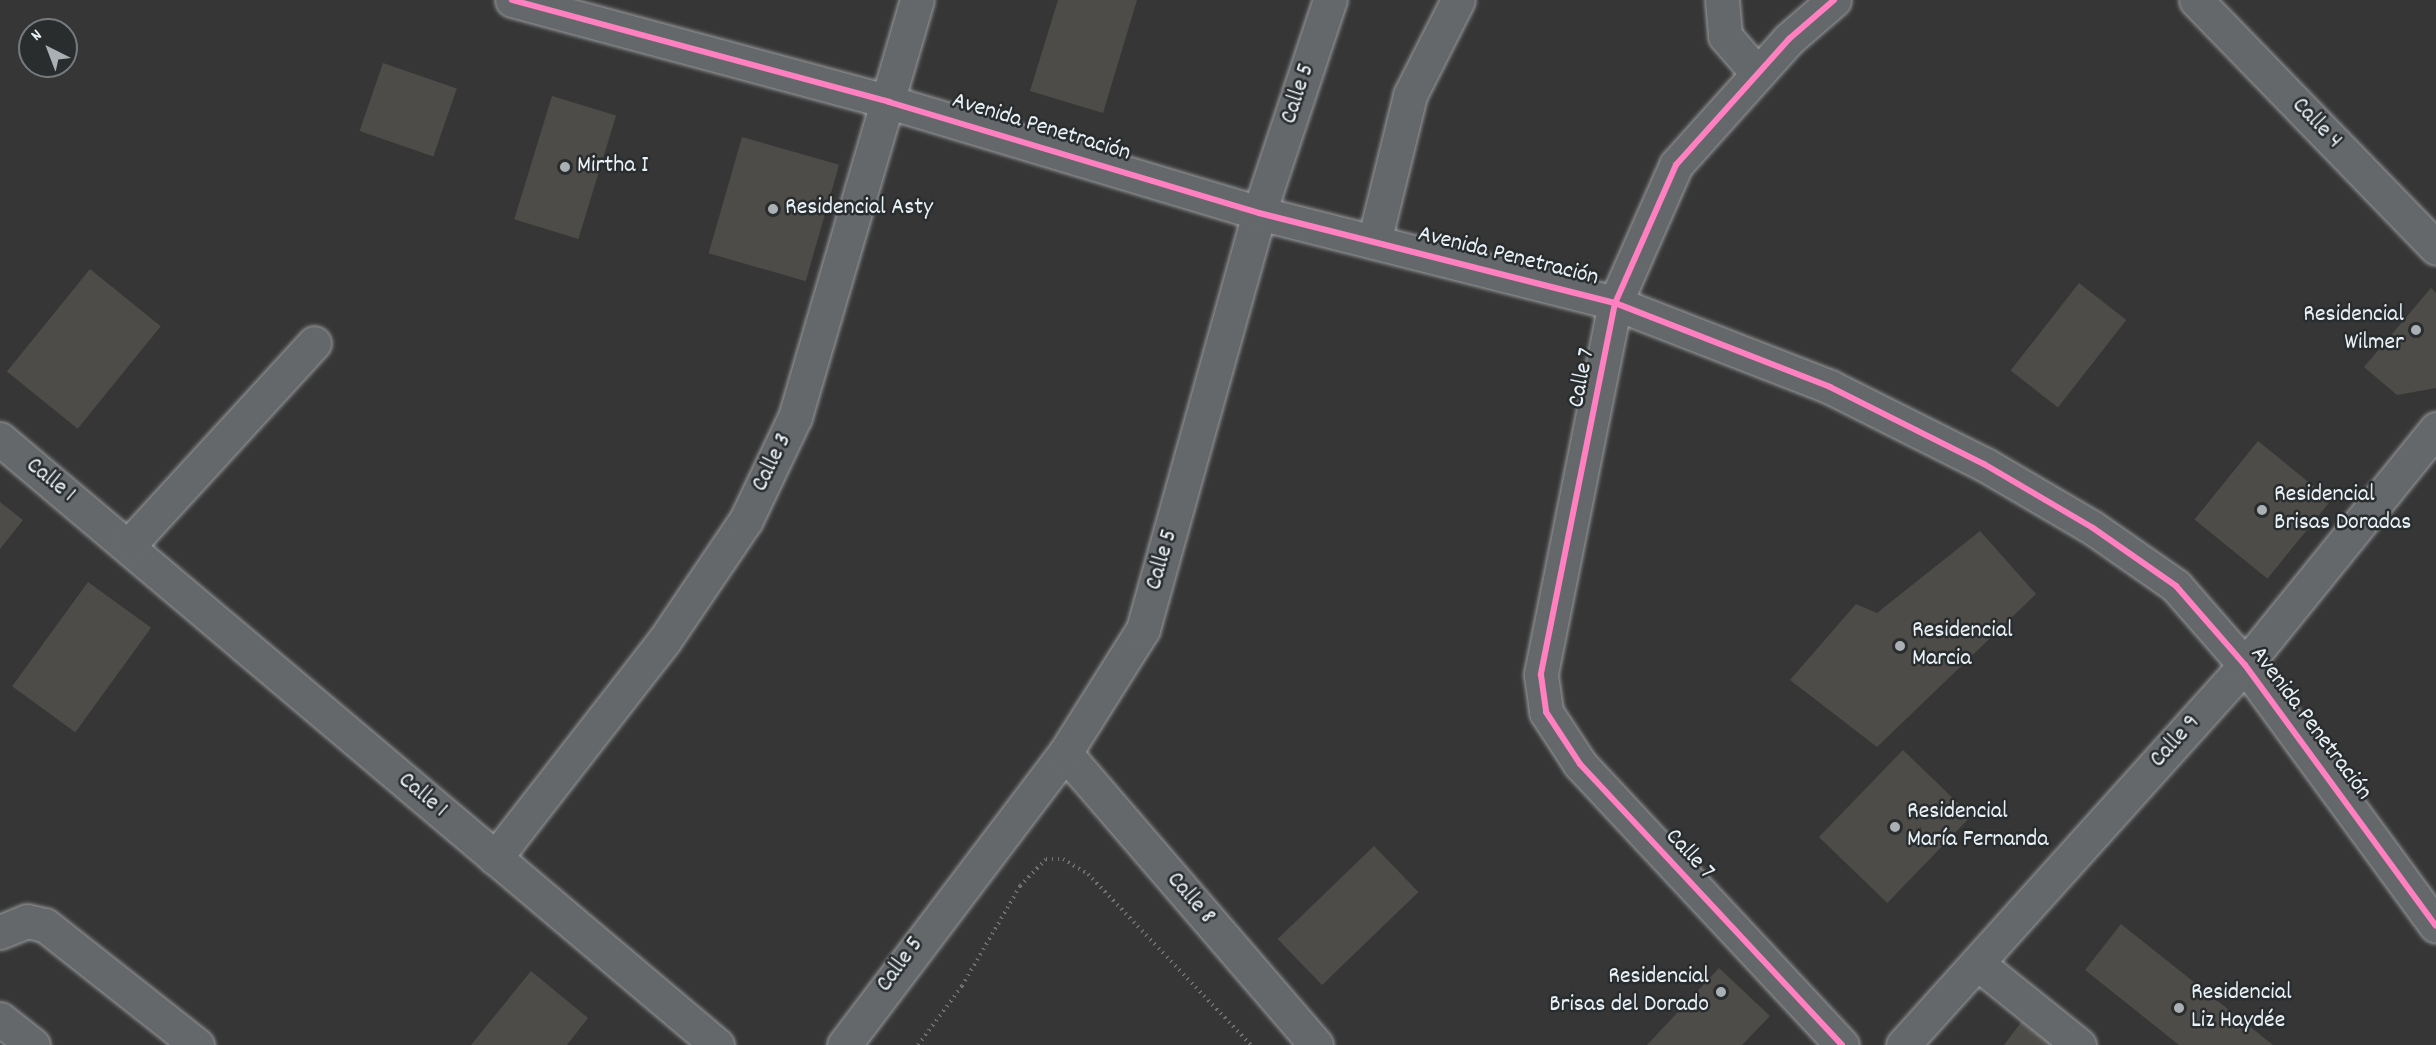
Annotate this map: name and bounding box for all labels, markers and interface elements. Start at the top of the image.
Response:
north arrow [18,18,78,78]
text: N [26,25,48,47]
street label: Calle 5 [1276,60,1322,128]
street label: Avenida Penetración [948,87,1134,169]
street label: Calle 4 [2285,92,2347,156]
place label: Mirtha I [577,153,648,181]
marker: Mirtha I [558,160,572,174]
place label: Residencial Asty [785,195,933,223]
marker: Residencial Asty [766,202,780,216]
street label: Avenida Penetración [1415,221,1601,293]
place label: Residencial Wilmer [2303,302,2404,358]
marker: Residencial Wilmer [2409,323,2423,337]
street label: Calle 7 [1563,346,1603,410]
street label: Calle 3 [747,429,799,497]
street label: Calle 1 [19,452,81,510]
place label: Residencial Brisas Doradas [2274,482,2411,538]
marker: Residencial Brisas Doradas [2255,503,2269,517]
street label: Calle 5 [1141,526,1185,594]
place label: Residencial Marcia [1912,618,2013,674]
marker: Residencial Marcia [1893,639,1907,653]
street label: Avenida Penetración [2243,641,2377,807]
street label: Calle 9 [2145,709,2207,775]
street label: Calle 1 [391,767,453,825]
place label: Residencial María Fernanda [1907,799,2049,855]
marker: Residencial María Fernanda [1888,820,1902,834]
street label: Calle 7 [1658,823,1720,887]
street label: Calle 8 [1159,867,1221,931]
street label: Calle 5 [871,932,931,998]
place label: Residencial Brisas del Dorado [1549,964,1709,1020]
place label: Residencial Liz Haydée [2191,980,2292,1036]
marker: Residencial Brisas del Dorado [1714,985,1728,999]
marker: Residencial Liz Haydée [2172,1001,2186,1015]

